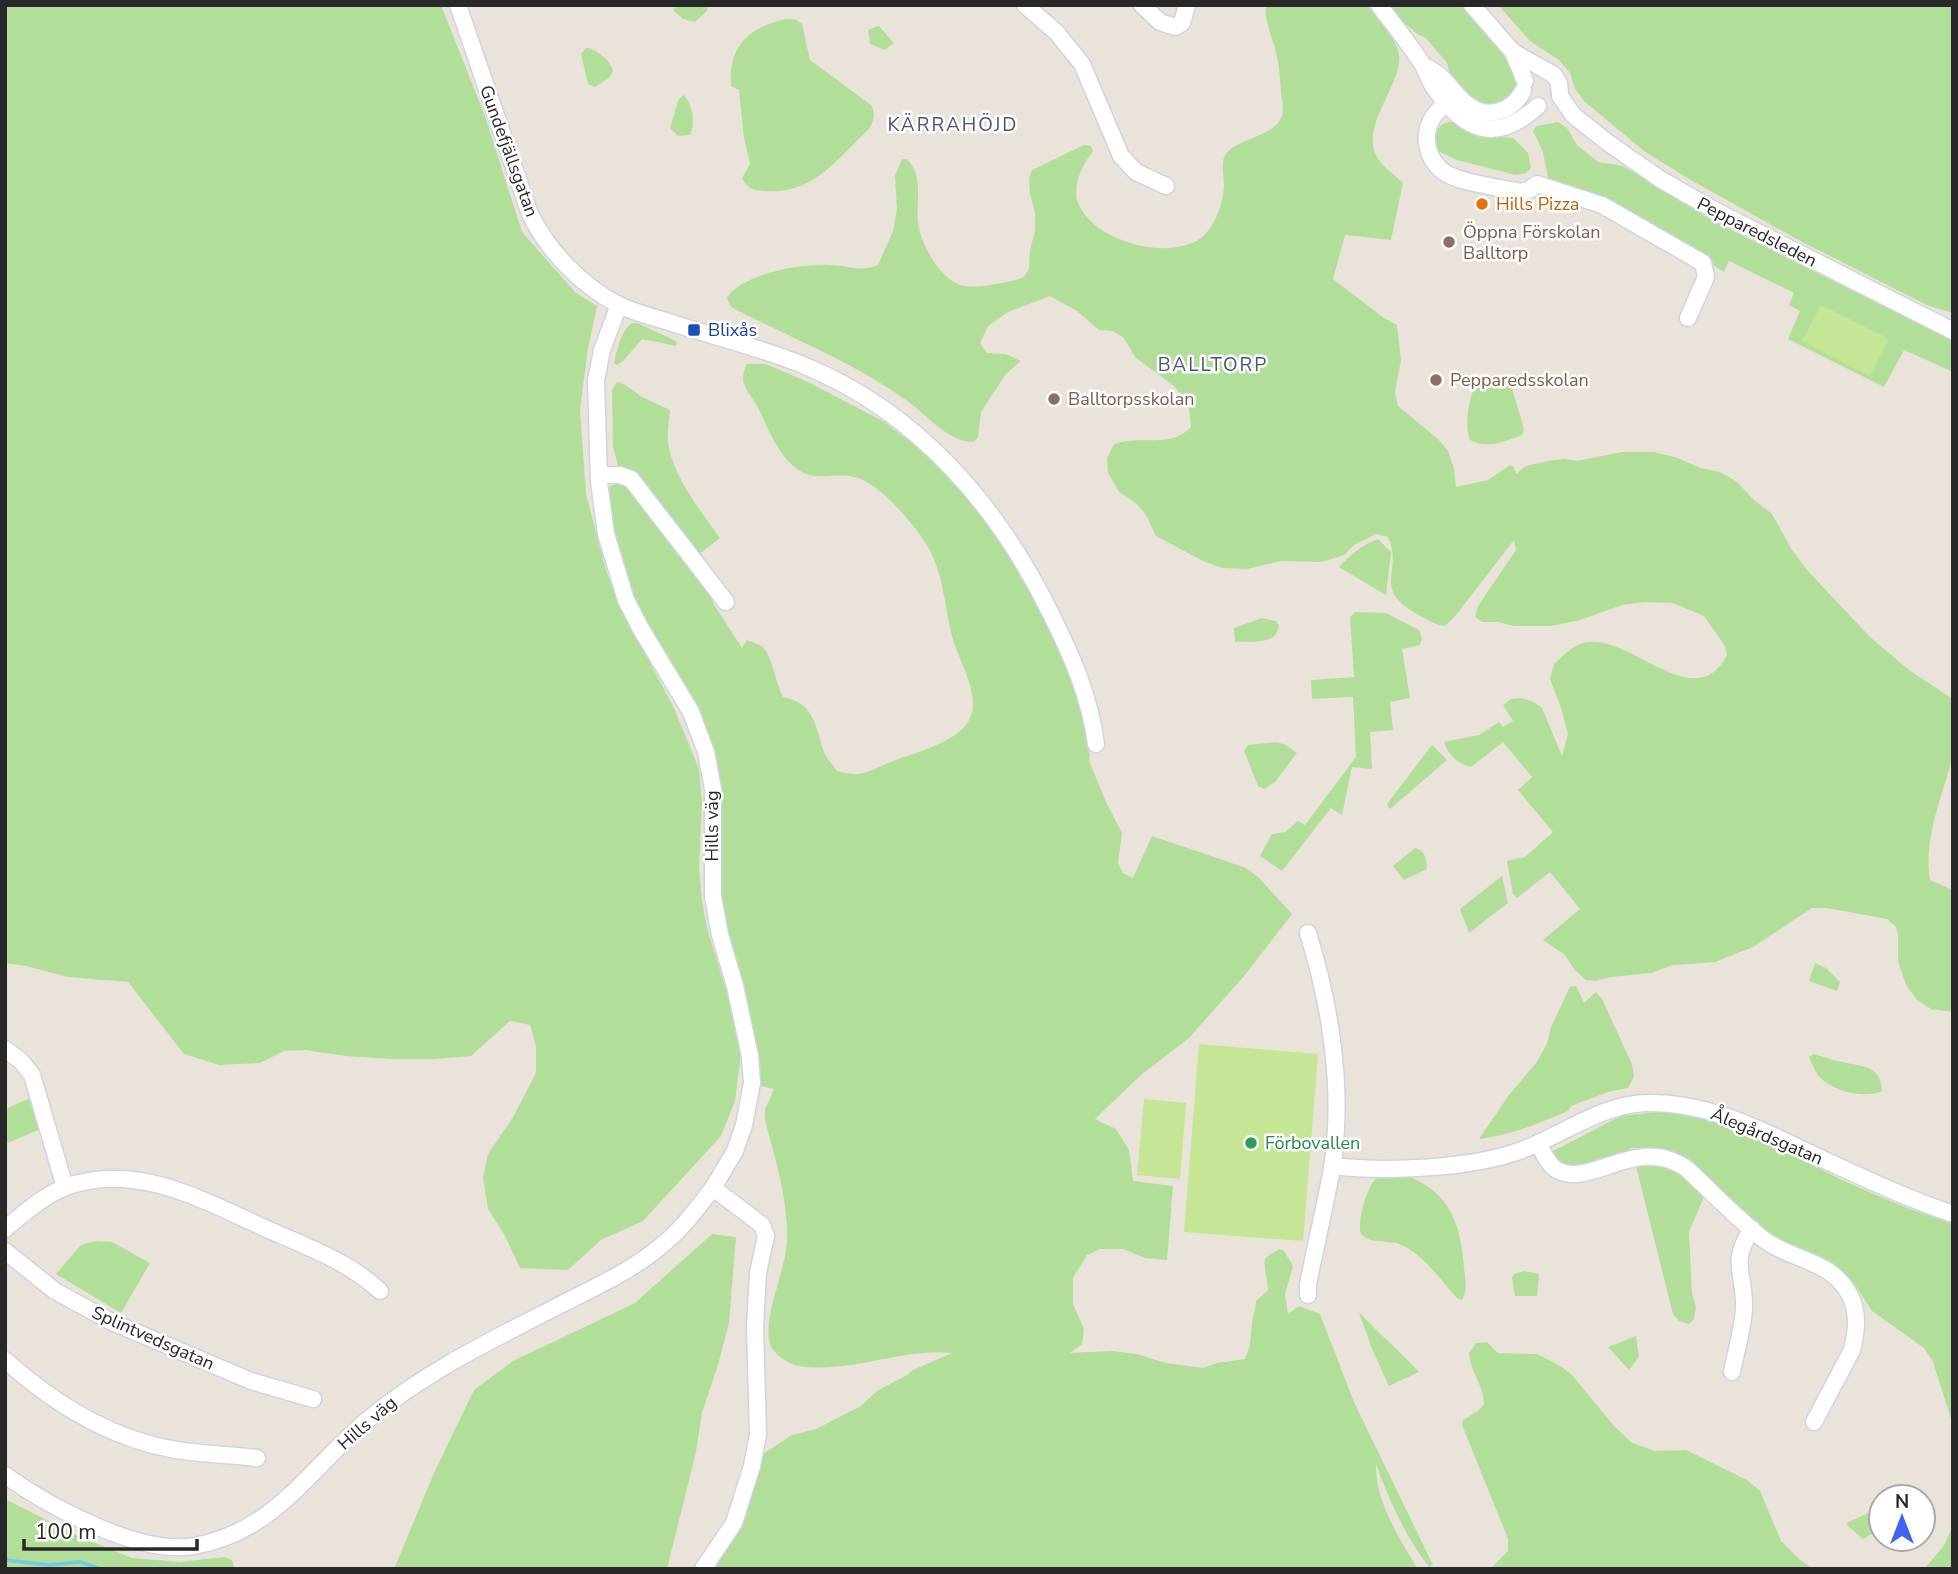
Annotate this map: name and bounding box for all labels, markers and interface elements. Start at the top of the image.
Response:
street label: Gundefjällsgatan [474,82,544,220]
district label: KÄRRAHÖJD [888,112,1018,138]
place label: Hills Pizza [1496,192,1579,216]
street label: Pepparedsleden [1693,192,1821,272]
marker: Hills Pizza [1474,196,1490,212]
place label: Öppna Förskolan Balltorp [1463,220,1601,265]
marker: Öppna Förskolan Balltorp [1441,234,1457,250]
place label: Blixås [708,318,757,342]
marker: Blixås [686,322,702,338]
district label: BALLTORP [1158,352,1268,378]
place label: Pepparedsskolan [1450,368,1589,392]
marker: Pepparedsskolan [1428,372,1444,388]
place label: Balltorpsskolan [1068,387,1195,411]
marker: Balltorpsskolan [1046,391,1062,407]
street label: Hills väg [700,791,724,861]
street label: Ålegårdsgatan [1707,1102,1827,1170]
place label: Förbovallen [1265,1131,1360,1155]
marker: Förbovallen [1243,1135,1259,1151]
street label: Splintvedsgatan [88,1300,218,1376]
street label: Hills väg [332,1391,402,1455]
north arrow [1867,1483,1937,1553]
text: N [1895,1489,1909,1515]
scale bar [24,1508,198,1552]
text: 100 m [35,1518,96,1546]

